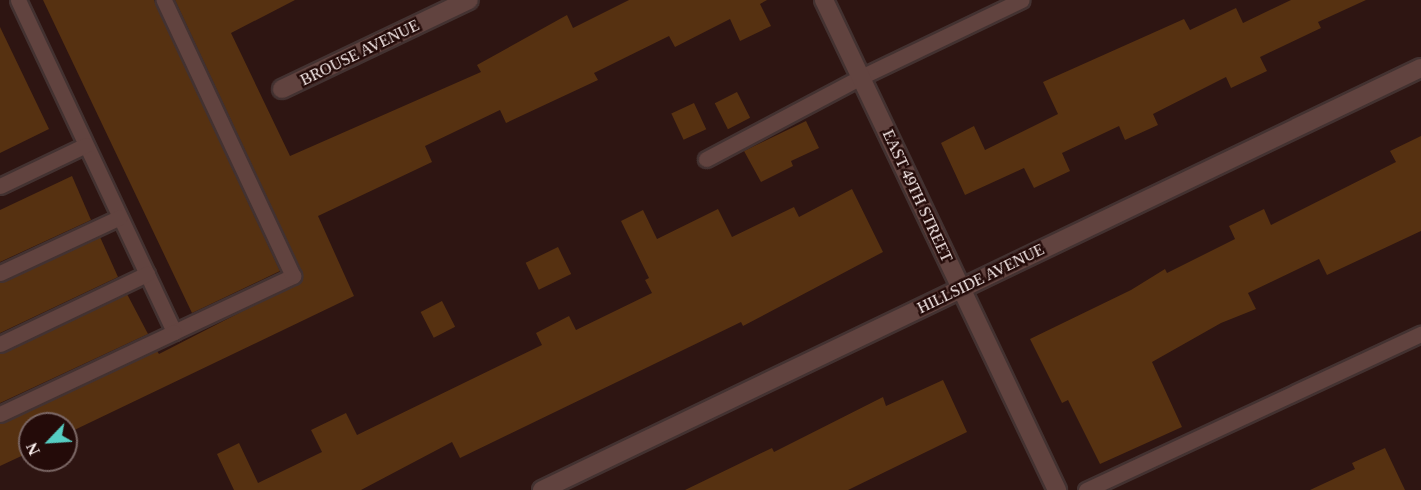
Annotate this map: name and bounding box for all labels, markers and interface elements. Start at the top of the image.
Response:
street label: BROUSE AVENUE [297,16,423,90]
street label: EAST 49TH STREET [878,127,956,265]
street label: HILLSIDE AVENUE [914,240,1048,318]
north arrow [18,412,78,472]
text: N [23,440,43,458]

